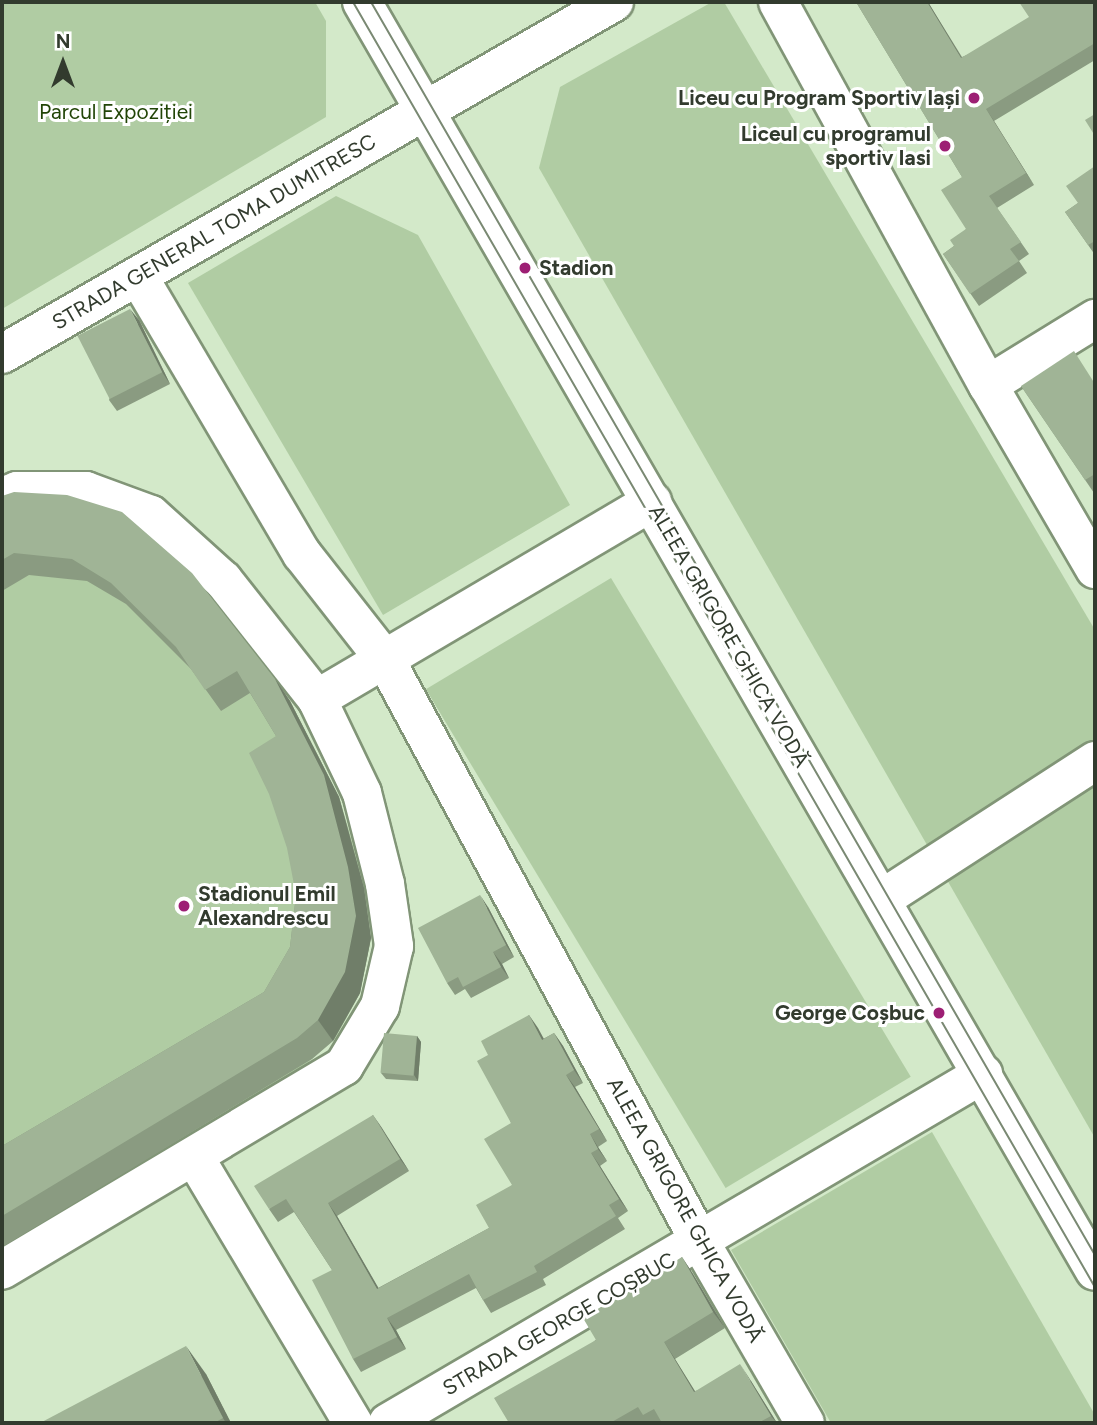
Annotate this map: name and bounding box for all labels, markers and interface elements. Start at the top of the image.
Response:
north arrow [28,28,98,98]
text: N [56,30,70,53]
place label: Liceu cu Program Sportiv Iași [678,85,960,111]
marker: Liceu cu Program Sportiv Iași [966,90,982,106]
park label: Parcul Expoziției [39,99,193,125]
place label: Liceul cu programul sportiv Iasi [741,121,931,171]
street label: STRADA GENERAL TOMA DUMITRESC [48,129,380,335]
marker: Liceul cu programul sportiv Iasi [937,138,953,154]
place label: Stadion [539,255,613,281]
marker: Stadion [517,260,533,276]
street label: ALEEA GRIGORE GHICA VODĂ [643,500,815,772]
place label: Stadionul Emil Alexandrescu [198,881,336,931]
marker: Stadionul Emil Alexandrescu [176,898,192,914]
place label: George Coșbuc [775,1000,925,1026]
marker: George Coșbuc [931,1005,947,1021]
street label: ALEEA GRIGORE GHICA VODĂ [602,1073,768,1347]
street label: STRADA GEORGE COȘBUC [438,1247,680,1401]

